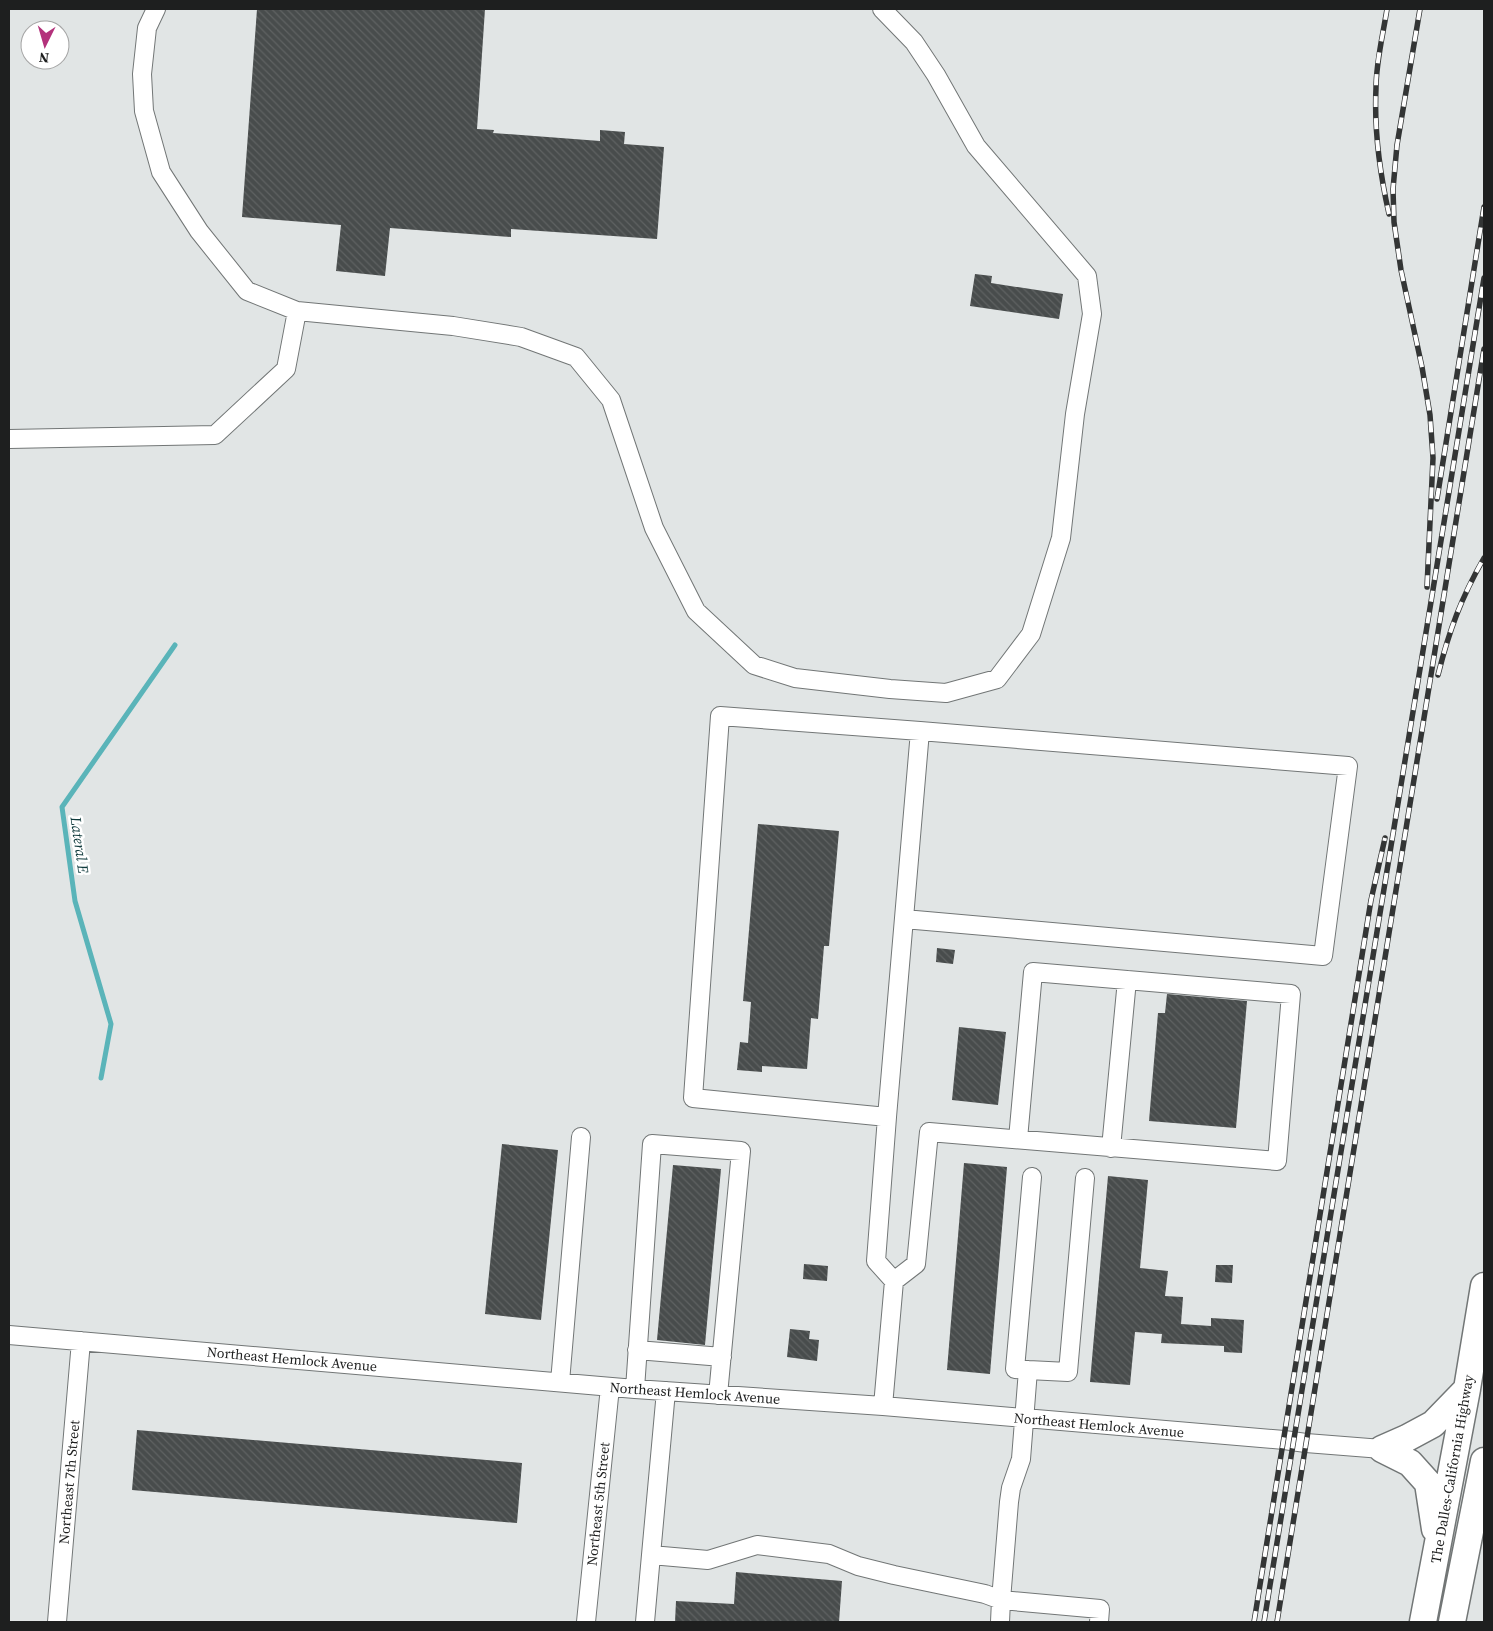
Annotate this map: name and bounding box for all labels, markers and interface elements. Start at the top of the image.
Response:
north arrow [20,20,70,70]
text: N [38,48,50,68]
water label: Lateral E [66,814,94,875]
street label: Northeast Hemlock Avenue [206,1342,378,1376]
street label: The Dalles-California Highway [1426,1372,1479,1565]
street label: Northeast Hemlock Avenue [609,1377,781,1409]
street label: Northeast Hemlock Avenue [1013,1408,1185,1442]
street label: Northeast 7th Street [54,1419,84,1545]
street label: Northeast 5th Street [582,1441,614,1567]

